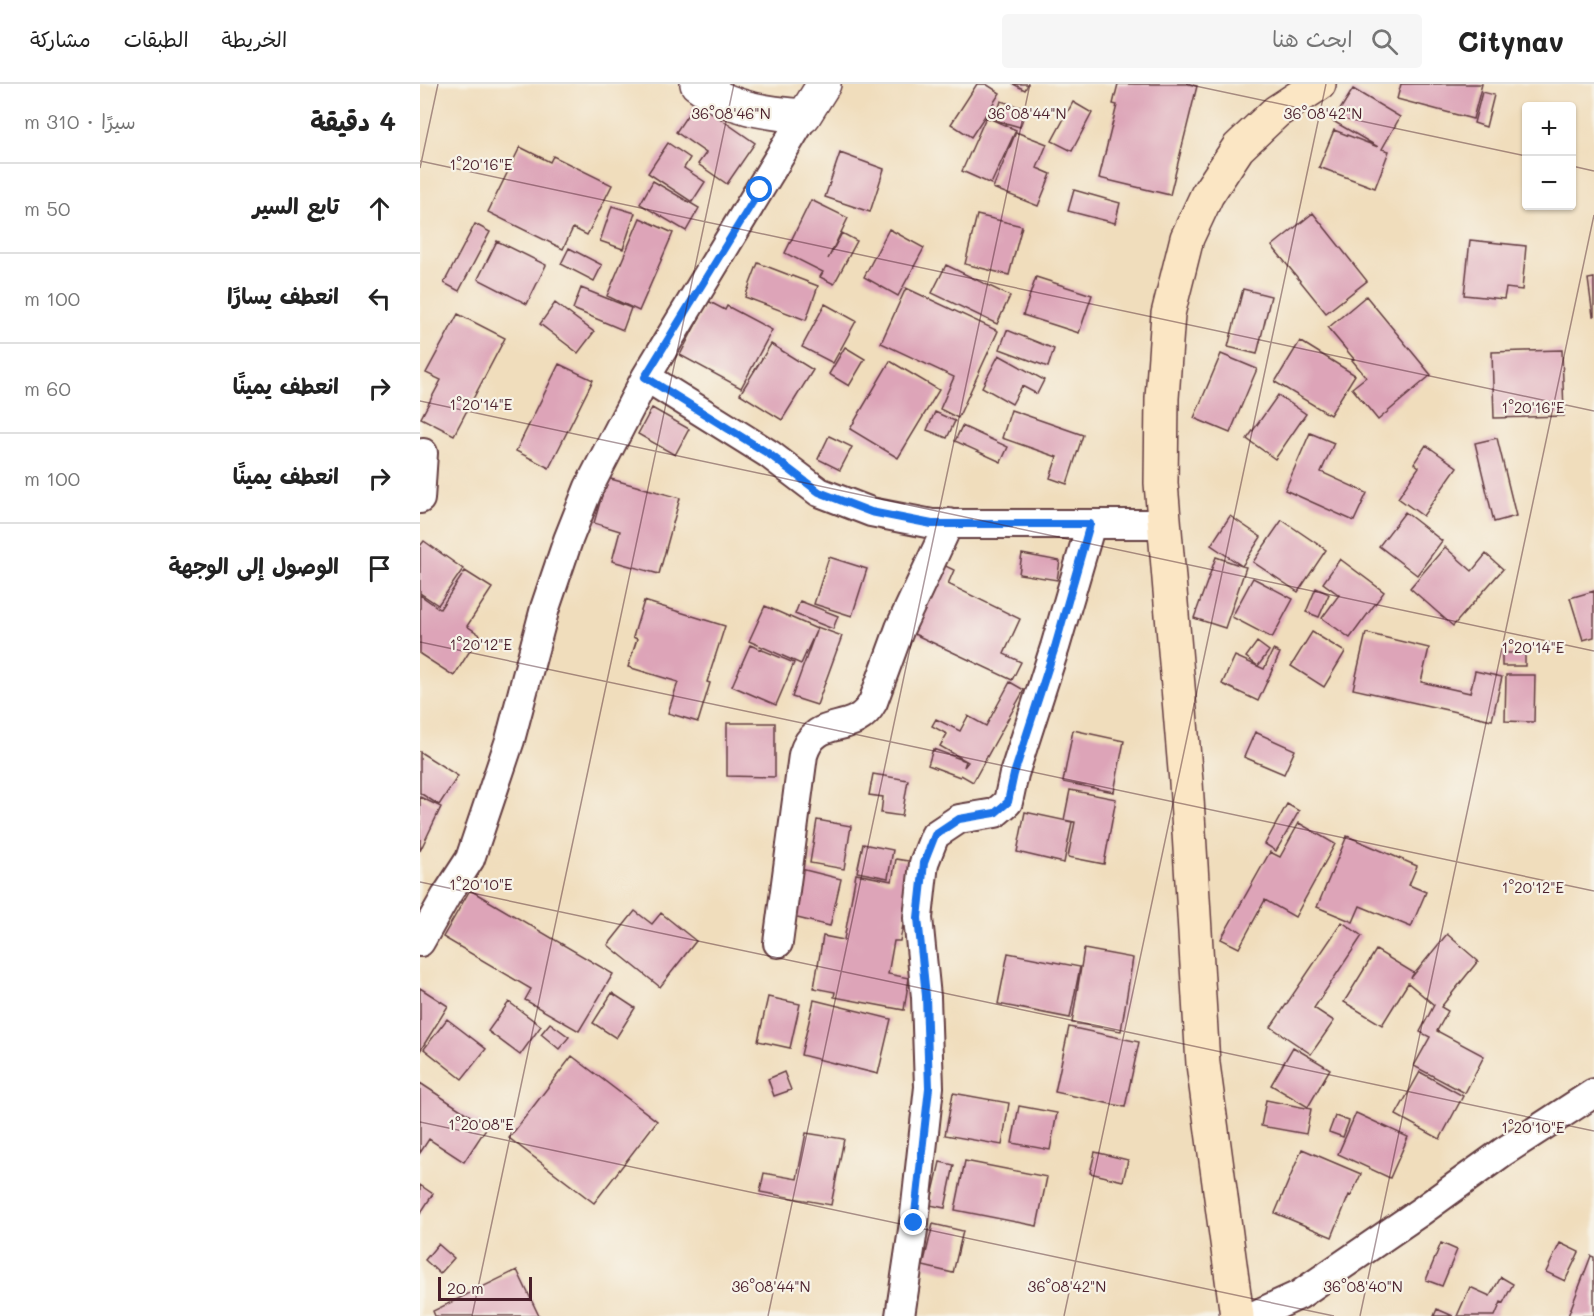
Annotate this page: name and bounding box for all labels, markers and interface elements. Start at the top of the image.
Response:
search box [1002,14,1422,68]
text: Citynav [1458,23,1564,59]
text: ابحث هنا [1272,24,1353,53]
text: مشاركة [30,25,91,52]
text: الطبقات [124,25,189,52]
text: الخريطة [222,25,287,52]
icon: search [1368,25,1401,58]
map controls [1522,102,1576,210]
button: + [1522,102,1576,156]
text: 36°08'46"N [691,103,771,123]
text: 36°08'44"N [987,103,1067,123]
text: 36°08'42"N [1284,103,1362,123]
text: 4 دقيقة [310,104,396,138]
text: سيرًا · 310 m [24,108,136,134]
text: 1°20'16"E [449,154,513,174]
button: − [1522,156,1576,210]
route start [746,176,772,202]
text: تابع السير [253,191,339,220]
icon: ahead [363,192,396,225]
text: 50 m [24,195,70,221]
text: انعطف يسارًا [227,281,339,310]
icon: left [363,282,396,315]
text: 100 m [24,285,80,311]
text: انعطف يمينًا [233,371,339,400]
icon: right [363,372,396,405]
text: 60 m [24,375,71,401]
text: 1°20'14"E [450,394,513,414]
text: 1°20'16"E [1501,397,1565,417]
text: انعطف يمينًا [233,461,339,490]
icon: right [363,462,396,495]
text: 100 m [24,465,80,491]
text: الوصول إلى الوجهة [168,551,339,580]
icon: arrive [363,552,396,585]
text: 1°20'12"E [450,634,513,654]
text: 1°20'14"E [1502,637,1565,657]
text: 1°20'10"E [449,874,513,894]
text: 1°20'12"E [1502,877,1565,897]
text: 1°20'08"E [448,1114,514,1134]
text: 1°20'10"E [1501,1117,1565,1137]
route end [900,1209,926,1235]
scale bar [438,1274,532,1302]
text: 36°08'44"N [731,1276,811,1296]
text: 36°08'42"N [1028,1276,1106,1296]
text: 36°08'40"N [1323,1276,1403,1296]
text: 20 m [447,1277,484,1298]

